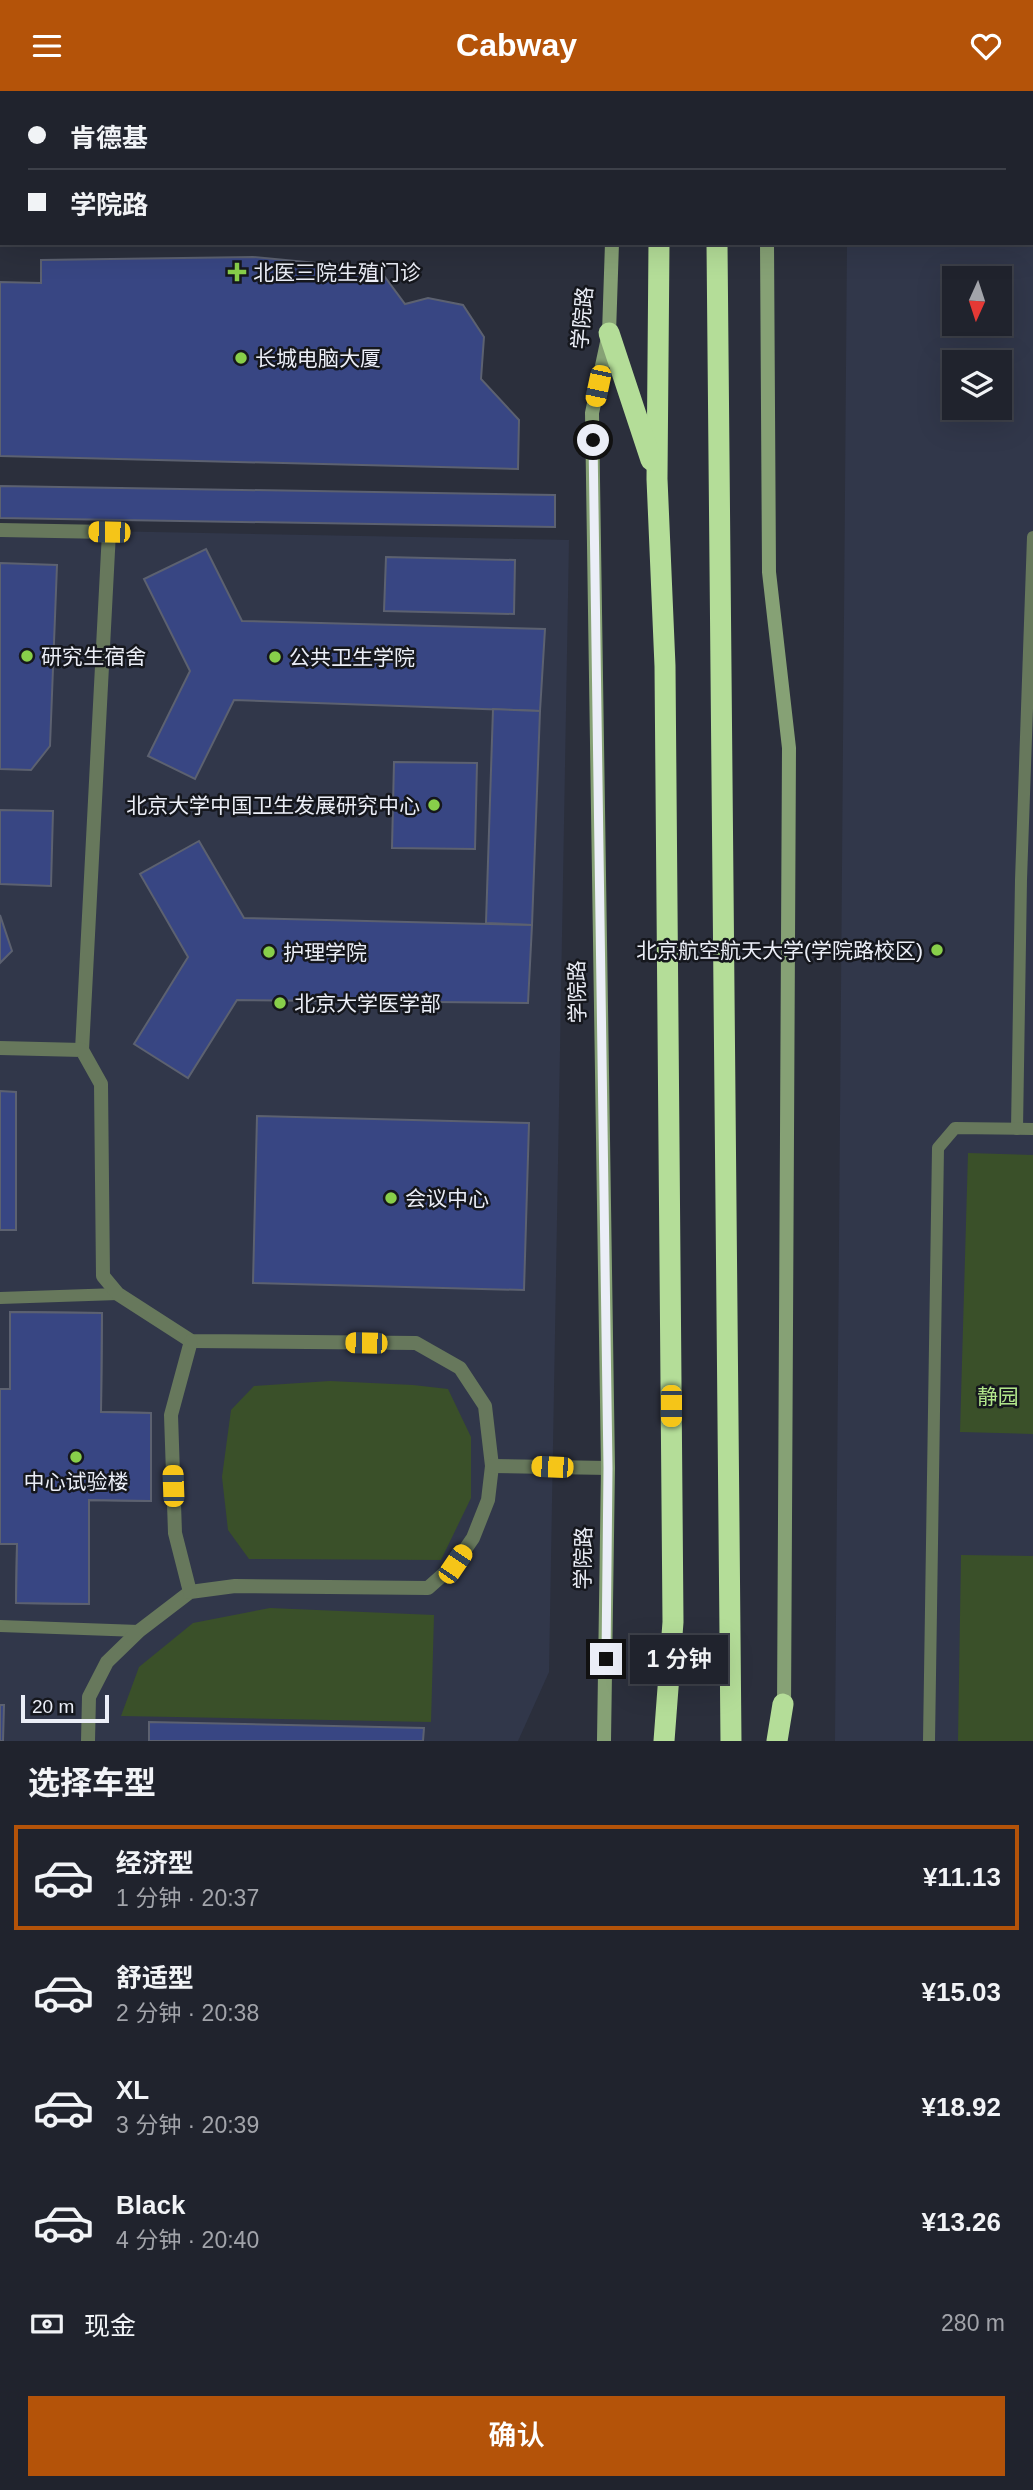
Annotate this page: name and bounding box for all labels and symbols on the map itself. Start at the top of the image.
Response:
place label: 北医三院生殖门诊 [253,261,421,284]
marker: 北医三院生殖门诊 [227,262,247,282]
north arrow [942,266,1012,336]
street label: 学院路 [568,286,596,350]
place label: 长城电脑大厦 [255,347,381,370]
marker: 长城电脑大厦 [233,350,249,366]
car [584,363,613,409]
route start [577,424,609,456]
car [88,521,131,543]
place label: 研究生宿舍 [41,645,146,668]
place label: 公共卫生学院 [289,646,415,669]
marker: 研究生宿舍 [19,648,35,664]
marker: 公共卫生学院 [267,649,283,665]
place label: 北京大学中国卫生发展研究中心 [126,794,420,817]
marker: 北京大学中国卫生发展研究中心 [426,797,442,813]
place label: 北京航空航天大学(学院路校区) [636,939,923,962]
place label: 护理学院 [283,941,367,964]
marker: 北京航空航天大学(学院路校区) [929,942,945,958]
marker: 护理学院 [261,944,277,960]
street label: 学院路 [565,960,589,1024]
place label: 北京大学医学部 [294,992,441,1015]
marker: 北京大学医学部 [272,995,288,1011]
place label: 会议中心 [405,1187,489,1210]
marker: 会议中心 [383,1190,399,1206]
car [345,1332,388,1354]
car [661,1385,682,1427]
park label: 静园 [977,1385,1019,1408]
marker: 中心试验楼 [68,1449,84,1465]
car [531,1456,574,1478]
car [162,1465,185,1507]
place label: 中心试验楼 [24,1470,129,1493]
street label: 学院路 [571,1526,595,1590]
car [435,1541,476,1587]
callout: 1 分钟 [630,1635,728,1683]
route end [590,1643,622,1675]
scale bar [21,1692,108,1724]

